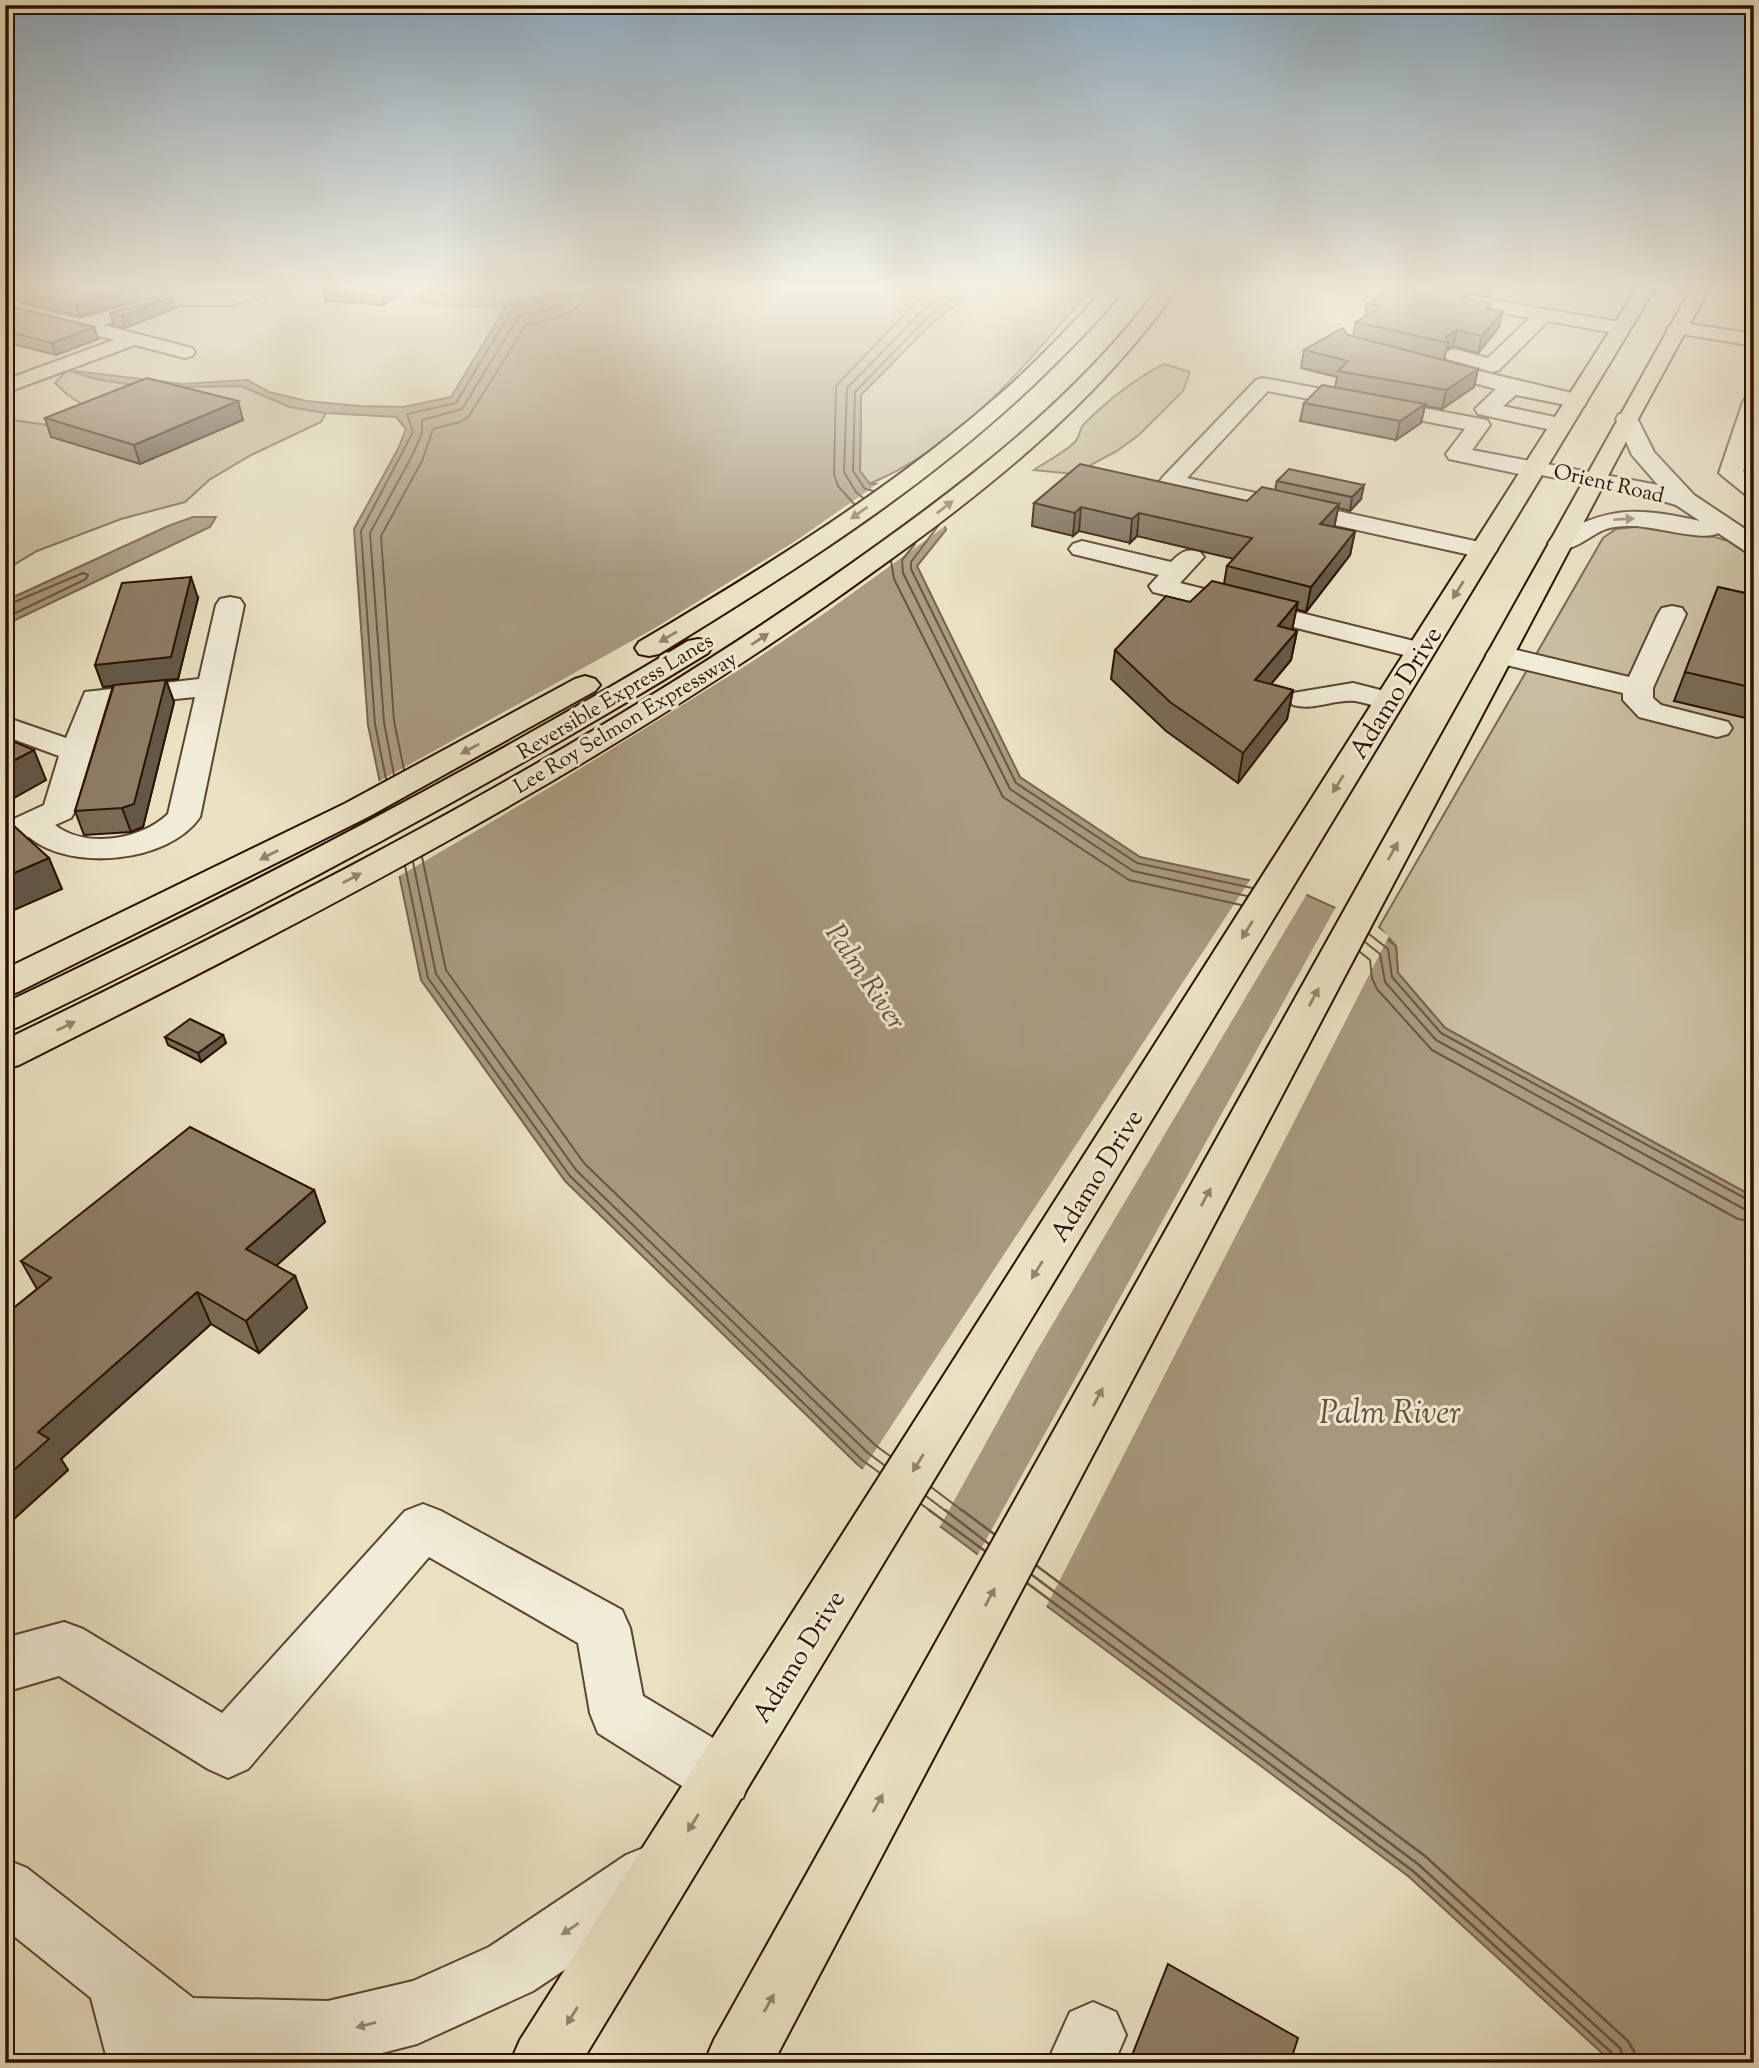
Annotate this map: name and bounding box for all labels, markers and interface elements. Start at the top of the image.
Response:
street label: Orient Road [1550,458,1667,512]
one-way arrow [936,500,954,515]
one-way arrow [850,506,868,520]
one-way arrow [1614,514,1636,525]
one-way arrow [1452,581,1465,600]
street label: Adamo Drive [1342,620,1453,767]
street label: Reversible Express Lanes [512,627,720,768]
one-way arrow [658,630,677,643]
one-way arrow [751,632,769,646]
street label: Lee Roy Selmon Expressway [509,645,744,802]
one-way arrow [460,744,480,755]
one-way arrow [1332,774,1345,793]
one-way arrow [1388,841,1399,861]
one-way arrow [259,850,279,861]
one-way arrow [343,872,363,884]
water label: Palm River [814,917,915,1039]
one-way arrow [1241,921,1254,940]
one-way arrow [1309,987,1320,1007]
one-way arrow [56,1020,76,1031]
street label: Adamo Drive [1043,1103,1154,1250]
one-way arrow [1200,1187,1212,1207]
one-way arrow [1031,1260,1044,1279]
one-way arrow [1092,1387,1104,1407]
water label: Palm River [1319,1391,1461,1439]
one-way arrow [911,1454,924,1473]
street label: Adamo Drive [745,1584,856,1731]
one-way arrow [984,1587,996,1607]
one-way arrow [872,1793,884,1813]
one-way arrow [687,1814,700,1833]
one-way arrow [560,1923,580,1936]
one-way arrow [763,1993,775,2013]
one-way arrow [566,2006,579,2026]
one-way arrow [354,2019,376,2030]

